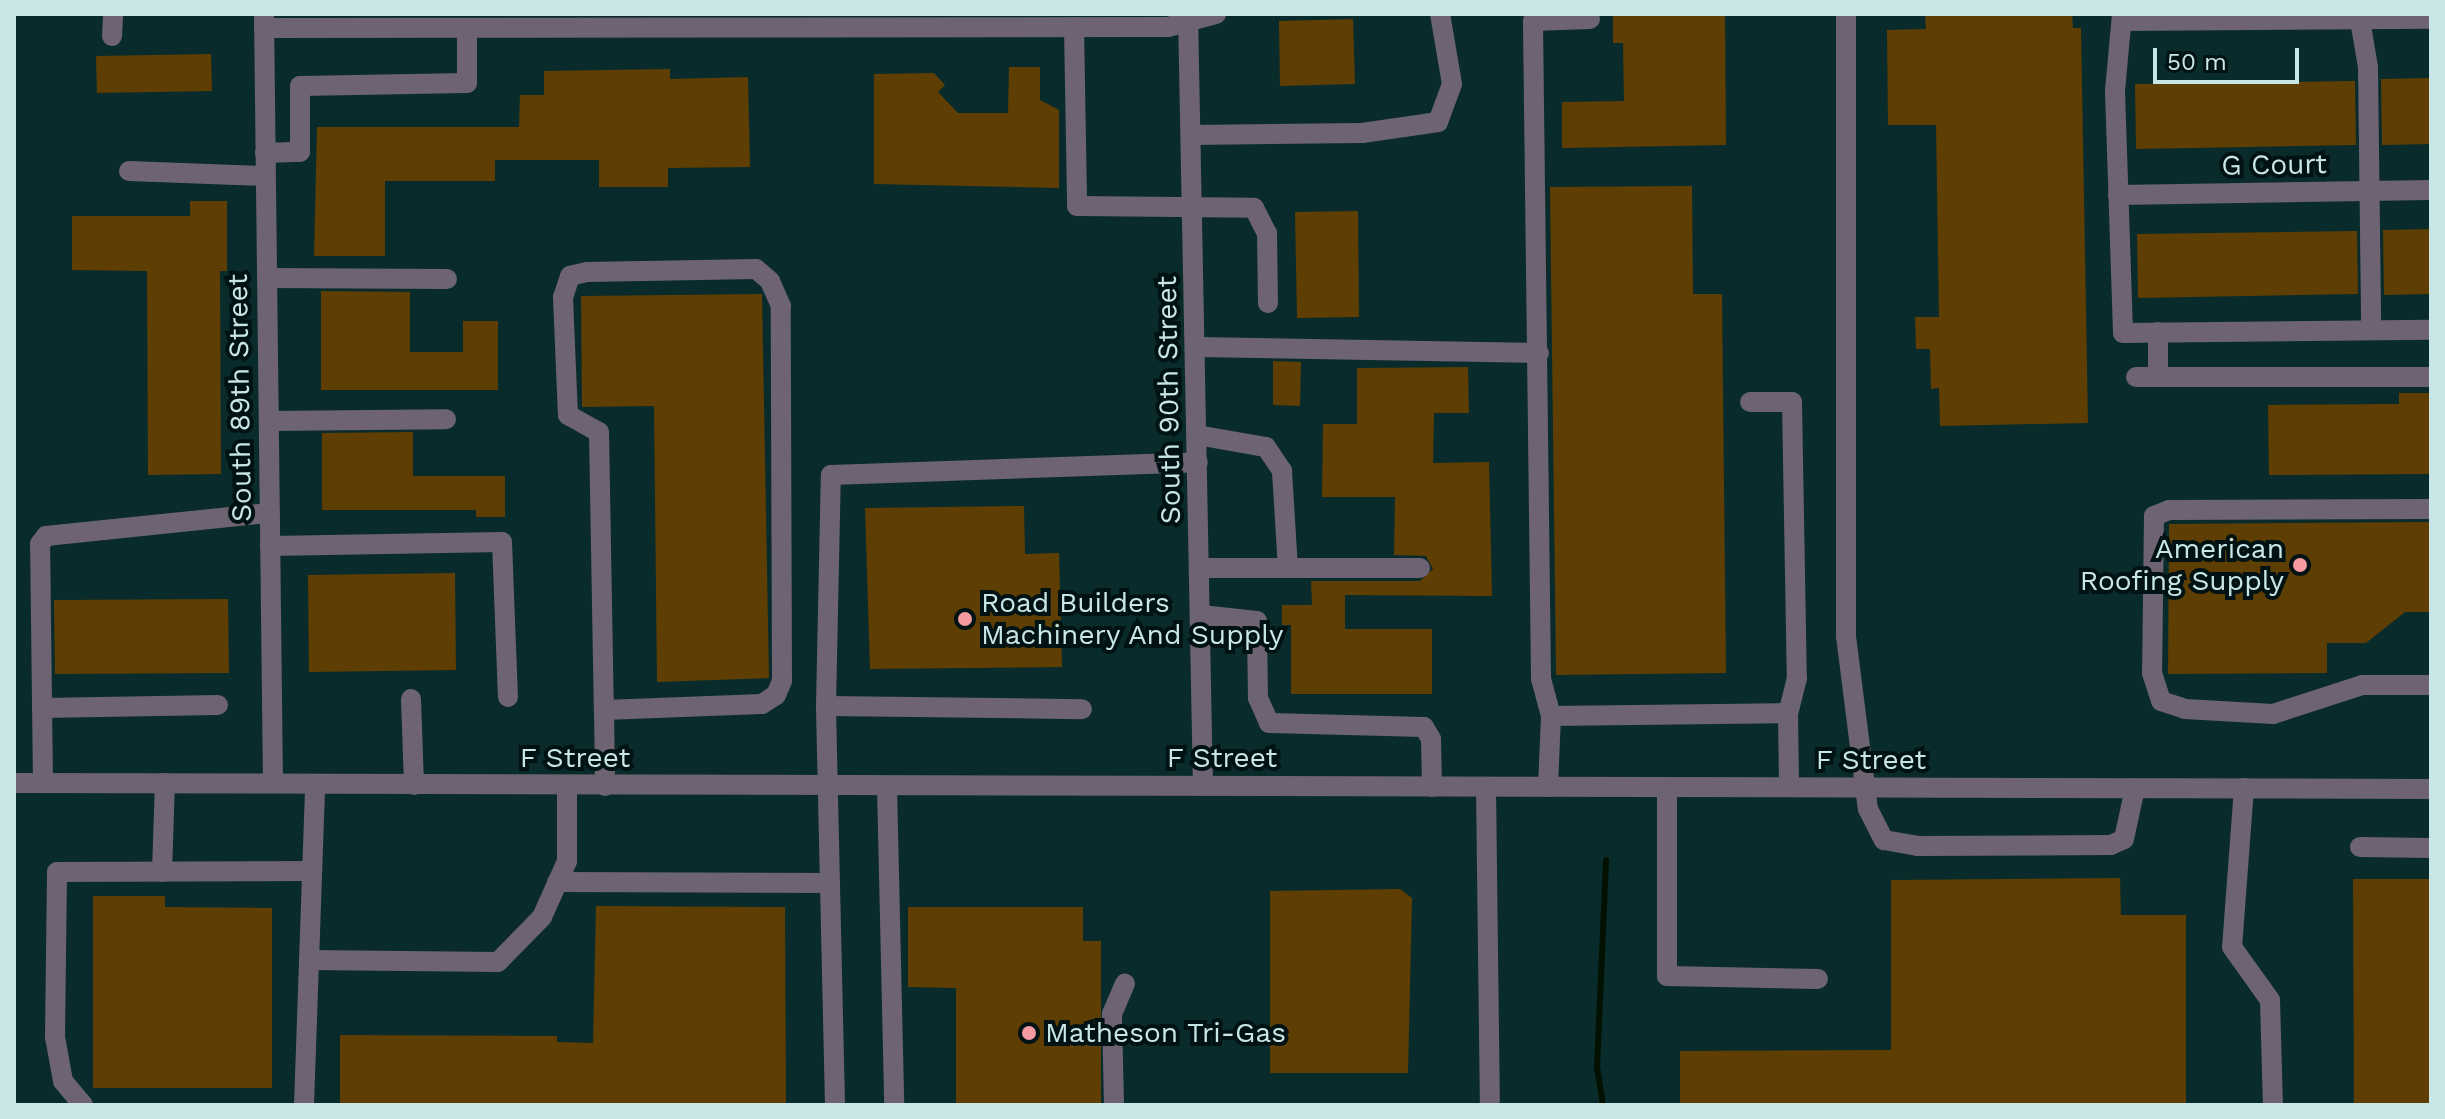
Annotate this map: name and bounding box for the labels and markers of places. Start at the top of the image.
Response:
place label: American Roofing Supply [2080,532,2284,598]
marker: American Roofing Supply [2291,556,2309,574]
place label: Road Builders Machinery And Supply [981,586,1285,652]
marker: Road Builders Machinery And Supply [956,610,974,628]
place label: Matheson Tri-Gas [1045,1016,1287,1050]
marker: Matheson Tri-Gas [1020,1024,1038,1042]

